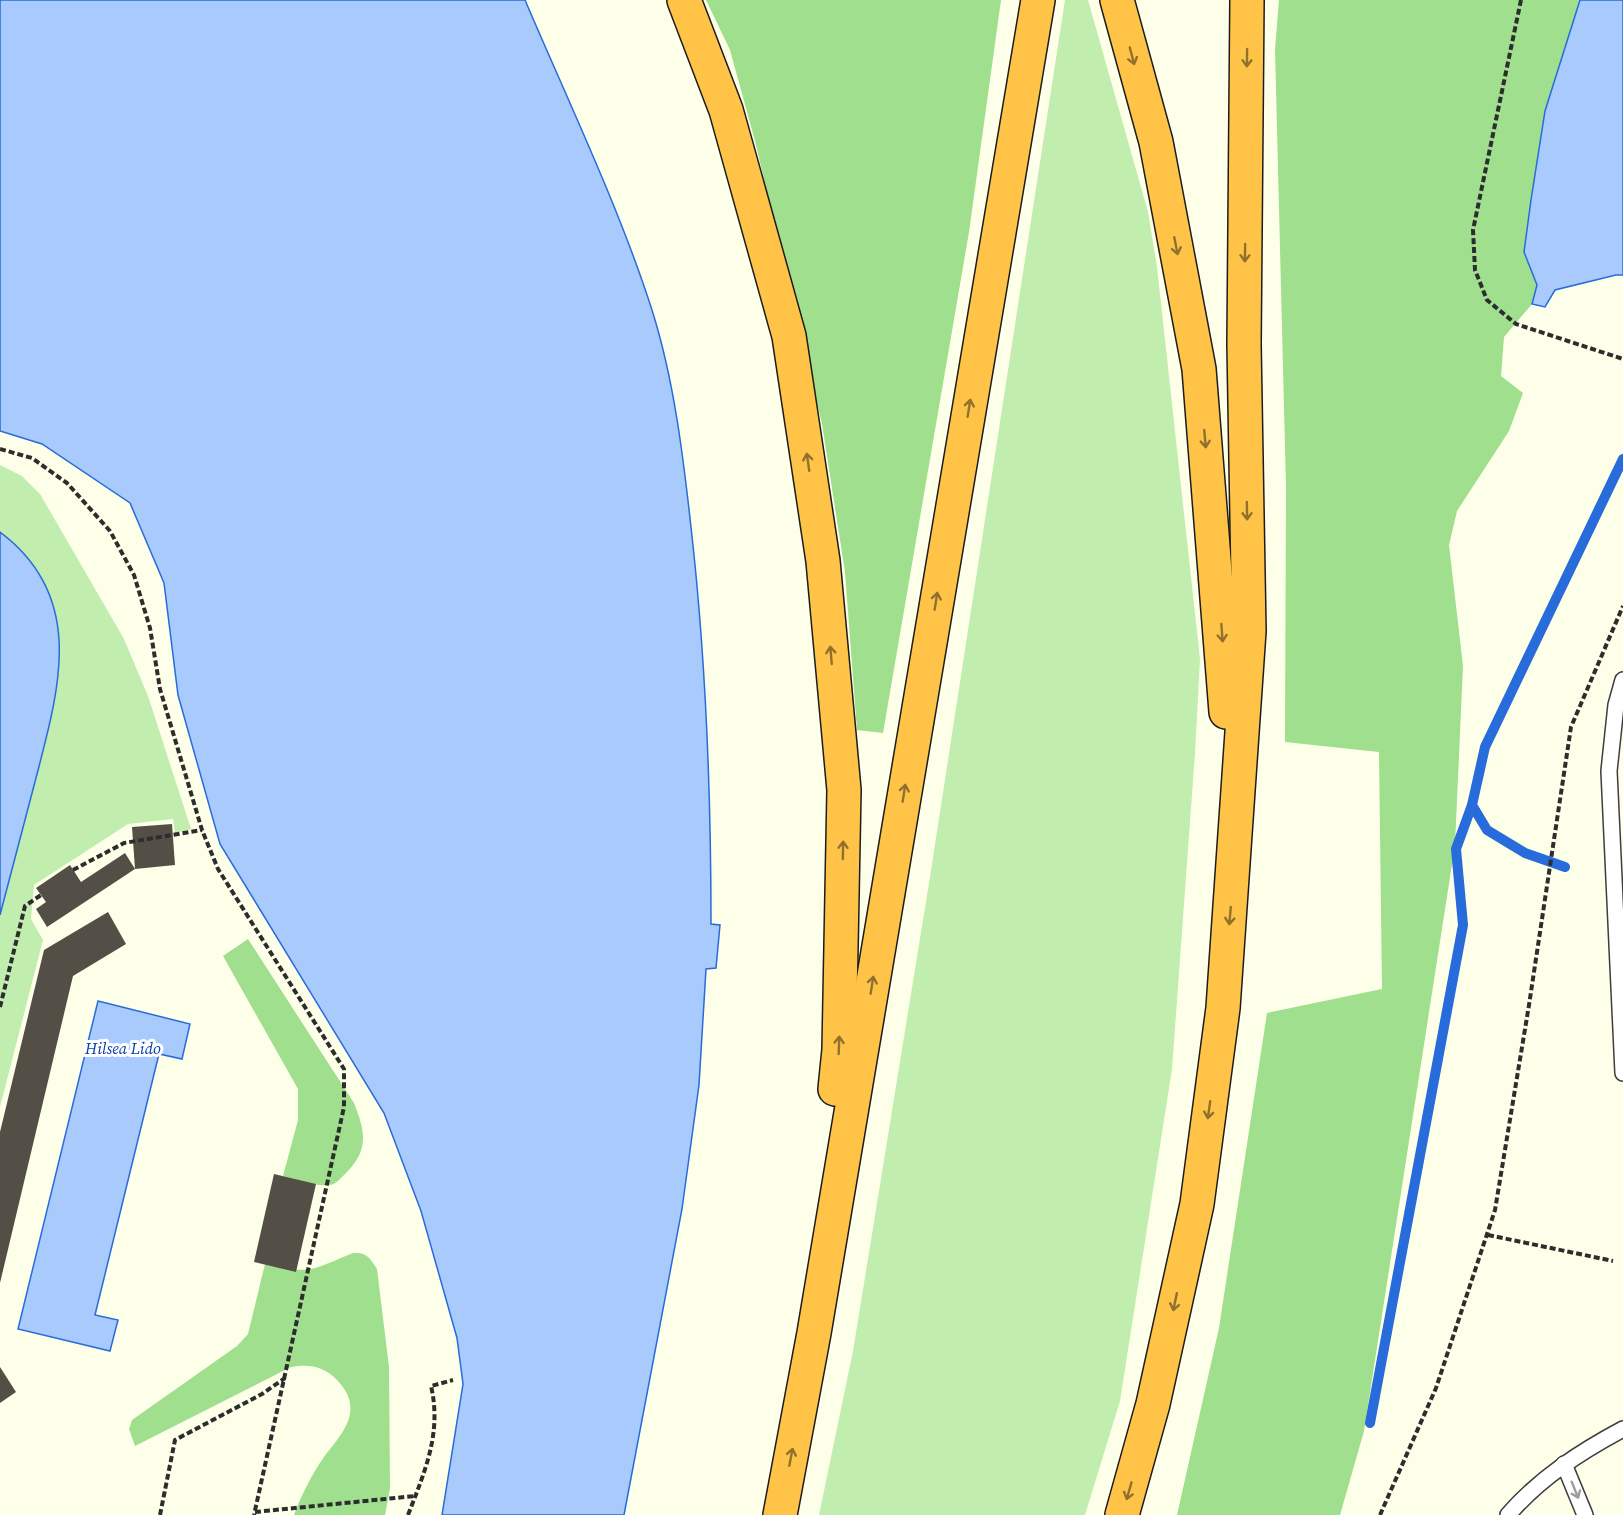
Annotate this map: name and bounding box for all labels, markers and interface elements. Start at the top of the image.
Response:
one-way arrow [1127,47,1138,66]
one-way arrow [1241,48,1253,68]
one-way arrow [1171,236,1182,256]
one-way arrow [1239,243,1251,263]
one-way arrow [963,399,974,419]
one-way arrow [1200,428,1211,448]
one-way arrow [802,452,813,472]
one-way arrow [1242,501,1253,521]
one-way arrow [931,591,942,611]
one-way arrow [1217,623,1228,643]
one-way arrow [825,646,836,666]
one-way arrow [899,784,910,803]
one-way arrow [837,840,849,860]
one-way arrow [1224,905,1235,925]
one-way arrow [867,976,878,996]
one-way arrow [833,1035,844,1055]
water label: Hilsea Lido [84,1037,161,1059]
one-way arrow [1203,1099,1214,1119]
one-way arrow [1169,1292,1181,1311]
one-way arrow [786,1448,797,1468]
one-way arrow [1570,1480,1581,1498]
one-way arrow [1123,1481,1134,1500]

